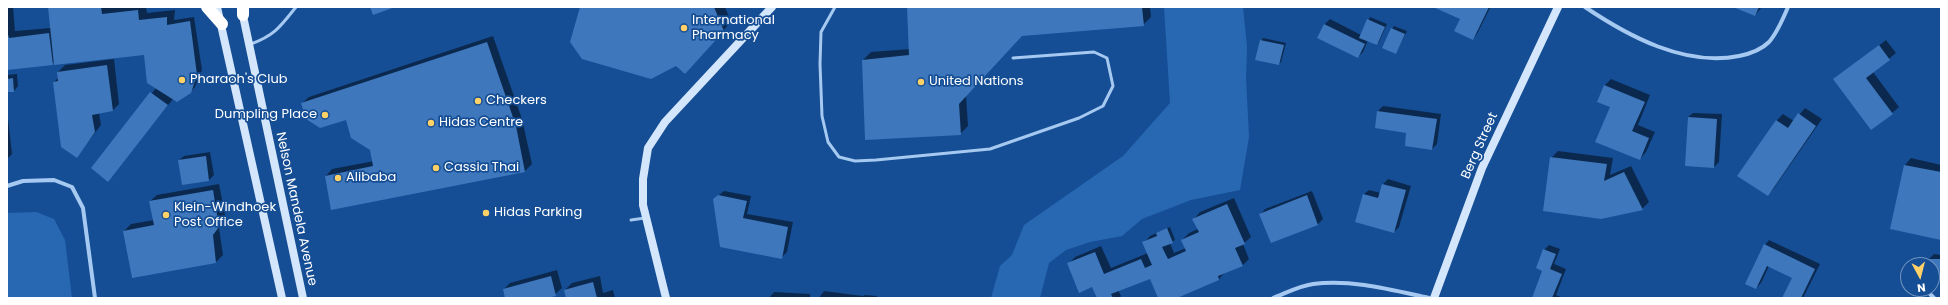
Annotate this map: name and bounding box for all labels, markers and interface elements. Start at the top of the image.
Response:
place label: International Pharmacy [692,13,775,44]
marker: International Pharmacy [679,23,689,33]
place label: Pharaoh's Club [190,72,288,88]
place label: United Nations [929,74,1024,90]
marker: Pharaoh's Club [177,75,187,85]
marker: United Nations [916,77,926,87]
place label: Checkers [486,93,547,109]
marker: Checkers [473,96,483,106]
place label: Dumpling Place [215,107,317,123]
marker: Dumpling Place [320,110,330,120]
street label: Berg Street [1458,110,1502,182]
place label: Hidas Centre [439,115,523,131]
marker: Hidas Centre [426,118,436,128]
street label: Nelson Mandela Avenue [272,131,320,287]
place label: Cassia Thai [444,160,519,176]
marker: Cassia Thai [431,163,441,173]
place label: Alibaba [346,170,396,186]
marker: Alibaba [333,173,343,183]
place label: Klein-Windhoek Post Office [174,200,276,231]
place label: Hidas Parking [494,205,582,221]
marker: Hidas Parking [481,208,491,218]
marker: Klein-Windhoek Post Office [161,210,171,220]
north arrow [1900,257,1940,297]
text: N [1916,279,1926,296]

